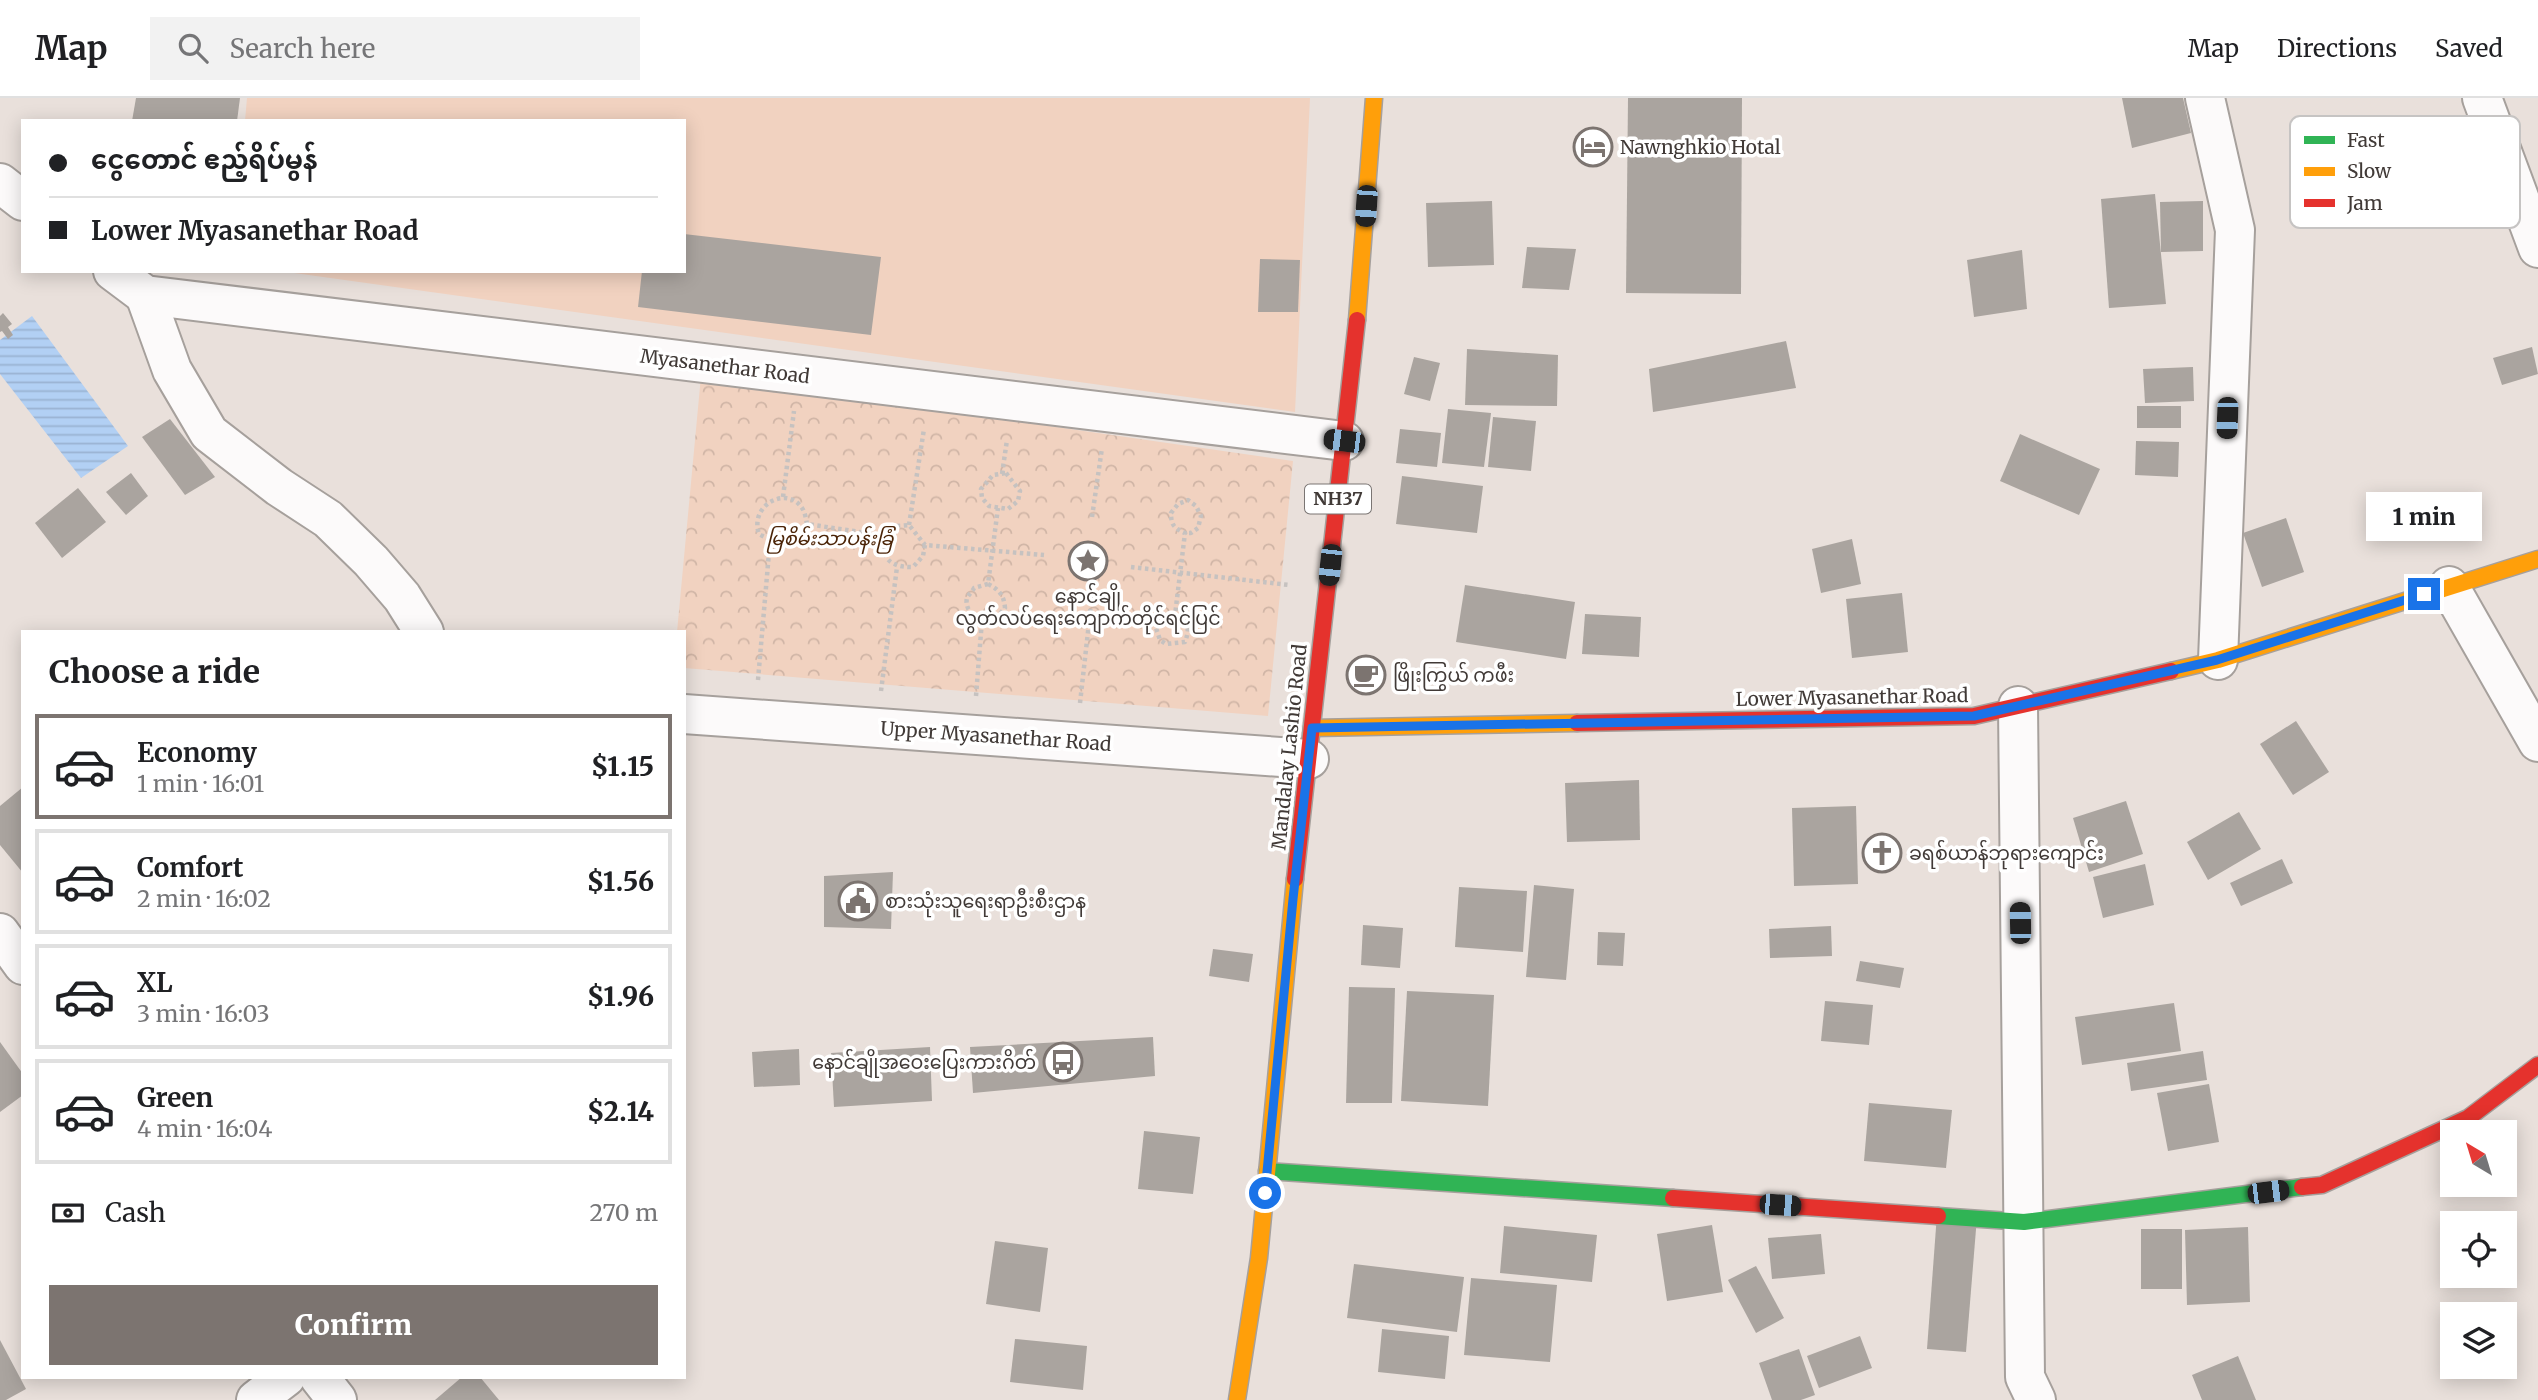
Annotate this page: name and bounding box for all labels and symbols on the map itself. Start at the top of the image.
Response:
legend [2290,116,2520,228]
hotel icon: Nawnghkio Hotal [1572,126,1614,168]
text: Fast [2347,128,2385,152]
place label: Nawnghkio Hotal [1620,135,1781,159]
text: Slow [2347,159,2392,183]
car [1355,184,1378,228]
text: Jam [2346,191,2383,215]
street label: Myasanethar Road [639,344,811,388]
car [2216,397,2239,439]
car [1322,428,1367,454]
road number: NH37 [1305,484,1371,514]
callout: 1 min [2366,492,2482,542]
park label: မြစိမ်းသာပန်းခြံ [767,525,896,554]
place icon: နောင်ချို လွတ်လပ်ရေးကျောက်တိုင်ရင်ပြင် [1067,540,1109,582]
car [1318,543,1343,587]
route end [2408,578,2440,610]
place label: နောင်ချို လွတ်လပ်ရေးကျောက်တိုင်ရင်ပြင် [955,582,1221,635]
street label: Mandalay Lashio Road [1266,643,1312,851]
cafe icon: ဖြိုးကြွယ် ကဖီး [1345,654,1387,696]
place label: ဖြိုးကြွယ် ကဖီး [1393,661,1514,691]
street label: Lower Myasanethar Road [1735,683,1969,711]
street label: Upper Myasanethar Road [880,716,1112,756]
church icon: ခရစ်ယာန်ဘုရားကျောင်း [1861,832,1903,874]
place label: ခရစ်ယာန်ဘုရားကျောင်း [1909,839,2104,870]
public building icon: စားသုံးသူရေးရာဦးစီးဌာန [837,880,879,922]
place label: စားသုံးသူရေးရာဦးစီးဌာန [885,887,1086,918]
car [2010,902,2031,944]
bus stop icon: နောင်ချိုအဝေးပြေးကားဂိတ် [1042,1041,1084,1083]
place label: နောင်ချိုအဝေးပြေးကားဂိတ် [812,1048,1036,1078]
north arrow [2440,1120,2516,1197]
route start [1249,1177,1281,1209]
car [2246,1179,2291,1205]
car [1759,1193,1802,1217]

